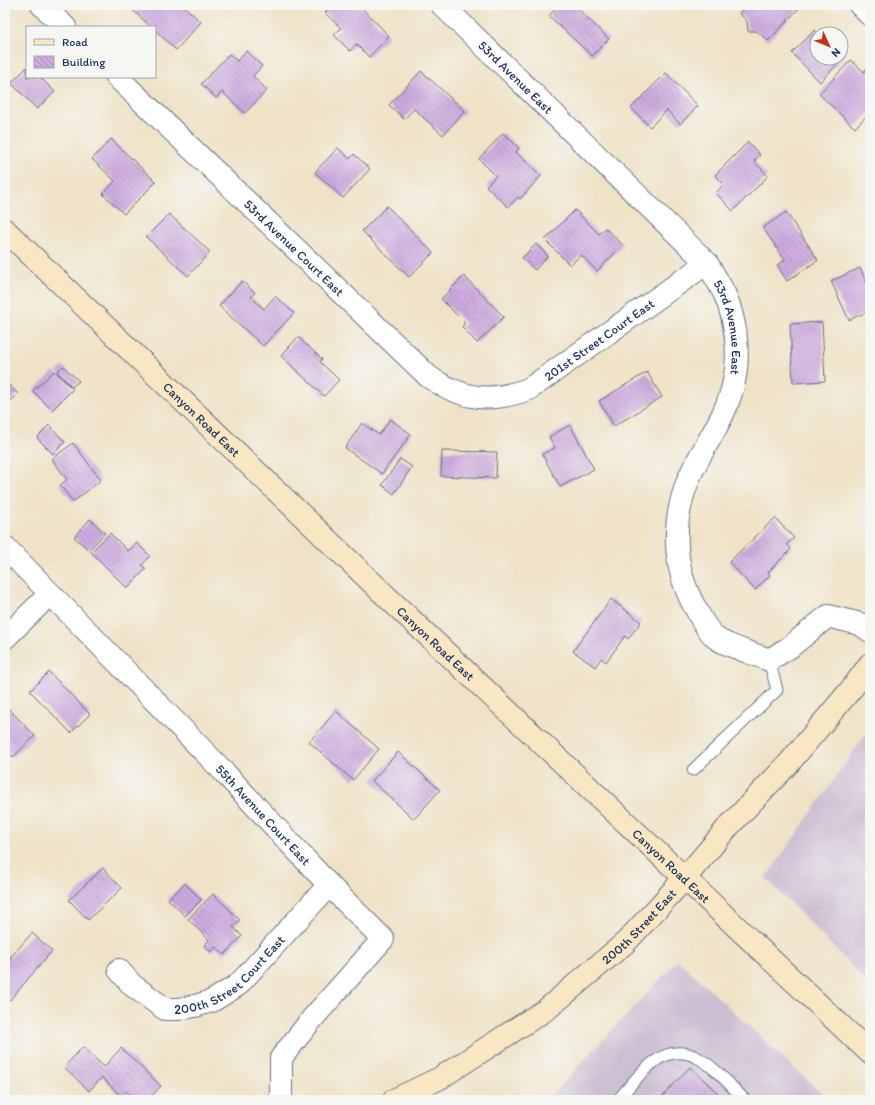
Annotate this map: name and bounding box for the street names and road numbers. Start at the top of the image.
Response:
street label: 53rd Avenue East [475,37,556,116]
street label: 53rd Avenue Court East [241,196,348,299]
street label: 53rd Avenue East [711,277,744,376]
street label: 201st Street Court East [541,295,657,384]
street label: Canyon Road East [160,379,244,460]
street label: Canyon Road East [394,603,478,683]
street label: 55th Avenue Court East [213,761,314,868]
street label: Canyon Road East [630,825,714,906]
street label: 200th Street East [598,885,679,967]
street label: 200th Street Court East [174,932,287,1017]

